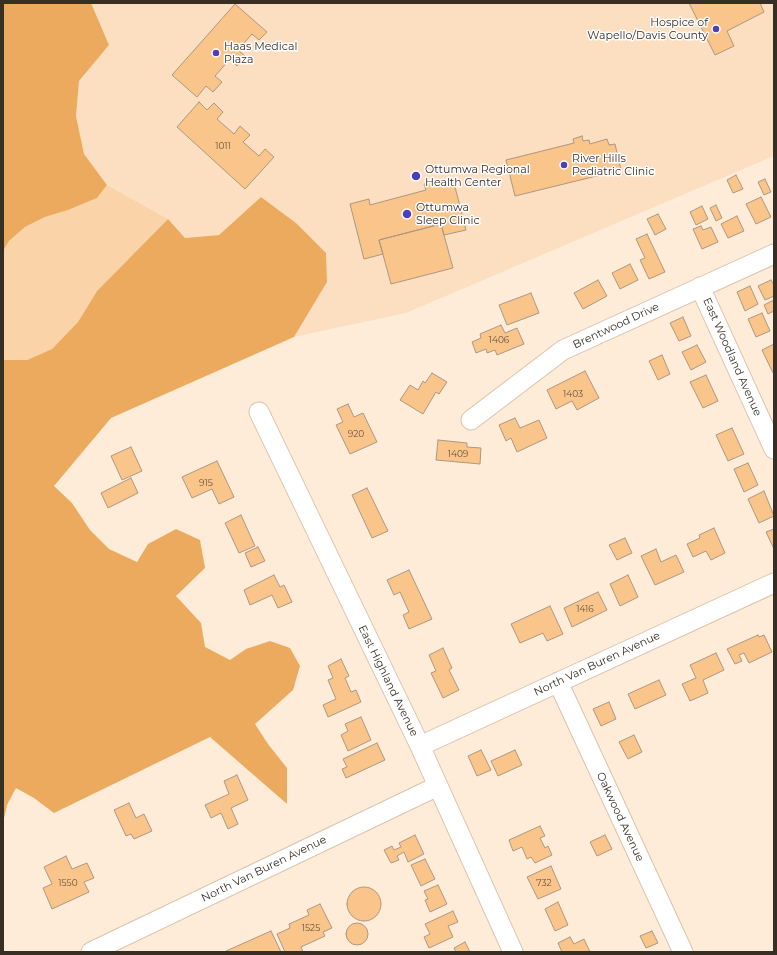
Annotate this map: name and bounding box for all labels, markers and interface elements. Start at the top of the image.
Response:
place label: Hospice of Wapello/Davis County [587,16,708,42]
marker: Hospice of Wapello/Davis County [711,24,721,34]
place label: Haas Medical Plaza [224,40,297,66]
marker: Haas Medical Plaza [211,48,221,58]
house number: 1011 [215,141,231,151]
place label: River Hills Pediatric Clinic [572,152,654,178]
marker: River Hills Pediatric Clinic [559,160,569,170]
place label: Ottumwa Regional Health Center [425,163,530,189]
marker: Ottumwa Regional Health Center [410,170,422,182]
place label: Ottumwa Sleep Clinic [416,201,480,227]
marker: Ottumwa Sleep Clinic [401,208,413,220]
street label: East Woodland Avenue [700,296,764,418]
street label: Brentwood Drive [571,300,661,352]
house number: 1406 [489,335,509,345]
house number: 1403 [563,389,583,399]
house number: 920 [348,429,364,439]
house number: 1409 [448,449,468,459]
house number: 915 [199,478,213,488]
house number: 1416 [576,604,594,614]
street label: East Highland Avenue [355,623,421,739]
street label: North Van Buren Avenue [532,629,662,699]
street label: Oakwood Avenue [593,770,647,864]
street label: North Van Buren Avenue [199,833,329,905]
house number: 1550 [58,878,78,888]
house number: 732 [536,878,552,888]
house number: 1525 [302,923,320,933]

